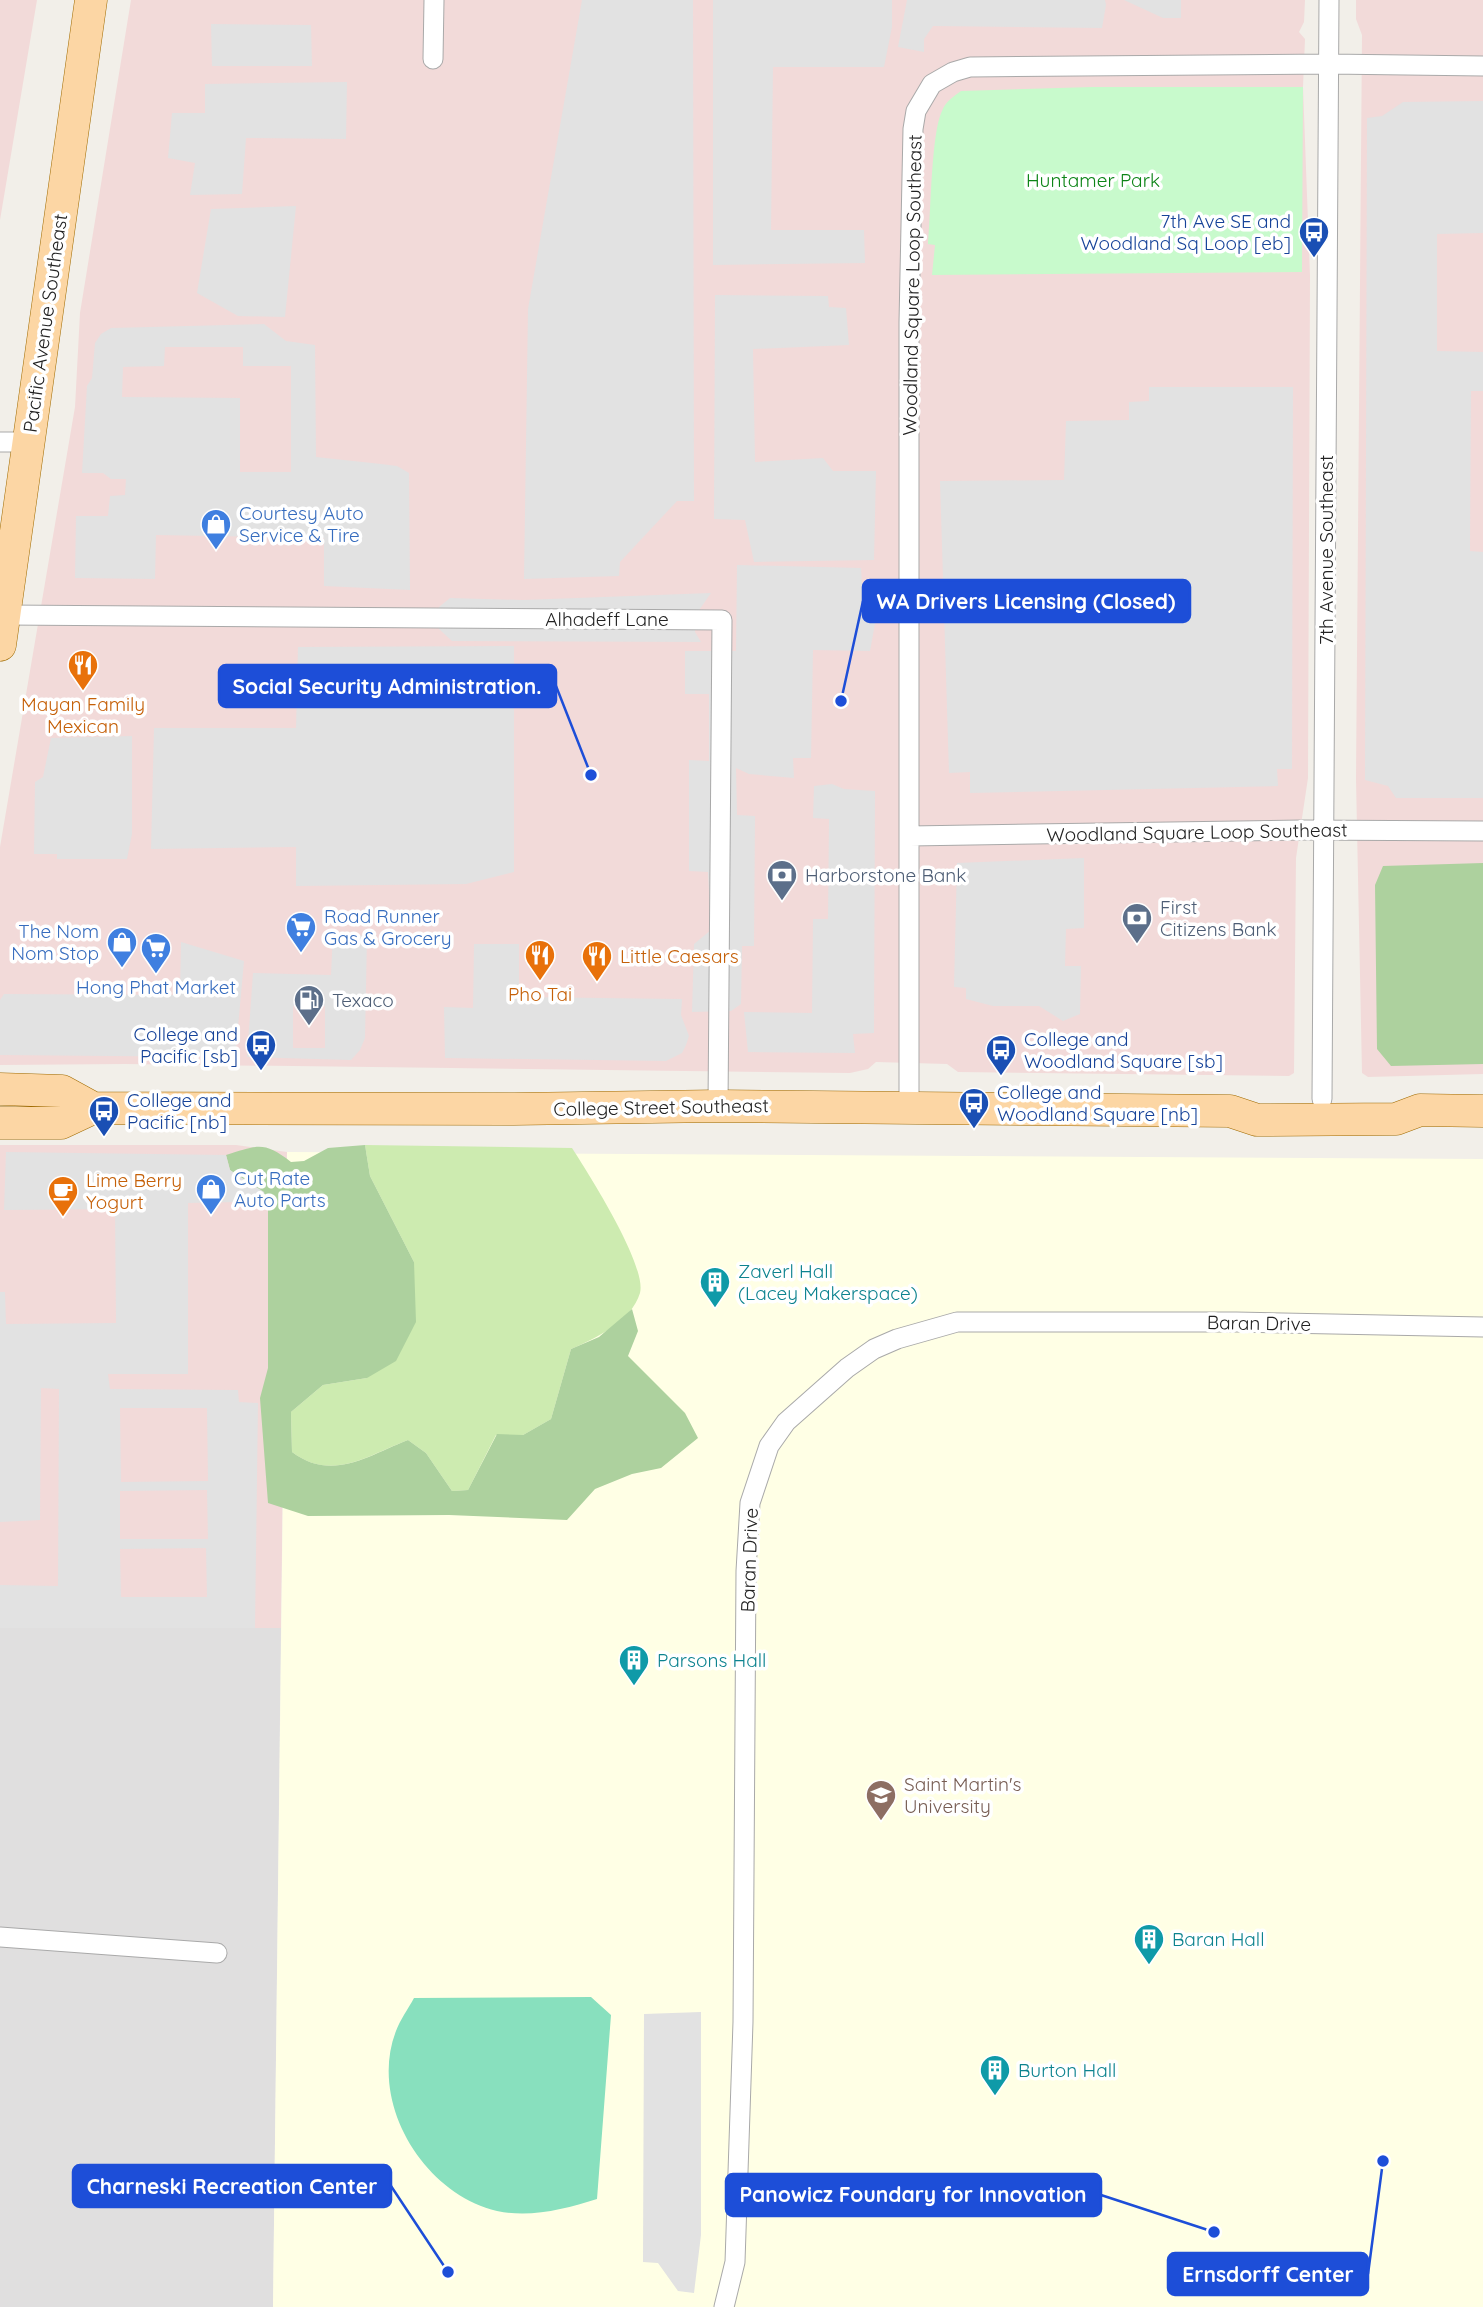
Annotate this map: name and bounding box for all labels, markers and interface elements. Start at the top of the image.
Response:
street label: Woodland Square Loop Southeast [897,134,927,436]
park label: Huntamer Park [1026,168,1160,192]
place label: 7th Ave SE and Woodland Sq Loop [eb] [1080,209,1291,255]
street label: Pacific Avenue Southeast [18,212,72,434]
bus stop icon: 7th Ave SE and Woodland Sq Loop [eb] [1297,215,1331,259]
street label: 7th Avenue Southeast [1314,455,1338,645]
place label: Courtesy Auto Service & Tire [239,501,364,547]
shop icon: Courtesy Auto Service & Tire [199,507,233,551]
callout: WA Drivers Licensing (Closed) [863,580,1190,622]
text: WA Drivers Licensing (Closed) [877,588,1175,614]
street label: Alhadeff Lane [545,607,669,631]
restaurant icon: Mayan Family Mexican [66,648,100,692]
callout: Social Security Administration. [219,665,556,707]
text: Social Security Administration. [233,673,541,699]
place label: Mayan Family Mexican [21,692,145,738]
street label: Woodland Square Loop Southeast [1046,817,1348,847]
bank icon: Harborstone Bank [765,858,799,902]
place label: Harborstone Bank [805,863,966,887]
place label: First Citizens Bank [1160,895,1277,941]
bank icon: First Citizens Bank [1120,901,1154,945]
place label: Road Runner Gas & Grocery [324,904,451,950]
supermarket icon: Road Runner Gas & Grocery [284,910,318,954]
place label: The Nom Nom Stop [11,919,99,965]
shop icon: The Nom Nom Stop [105,925,139,969]
supermarket icon: Hong Phat Market [139,931,173,975]
restaurant icon: Pho Tai [523,938,557,982]
restaurant icon: Little Caesars [580,939,614,983]
place label: Little Caesars [620,944,739,968]
place label: Hong Phat Market [76,975,236,999]
place label: Pho Tai [508,982,572,1006]
fuel station icon: Texaco [292,983,326,1027]
place label: Texaco [332,988,394,1012]
place label: College and Pacific [sb] [134,1022,238,1068]
place label: College and Woodland Square [sb] [1024,1027,1223,1073]
bus stop icon: College and Pacific [sb] [244,1028,278,1072]
bus stop icon: College and Woodland Square [sb] [984,1033,1018,1077]
place label: College and Woodland Square [nb] [997,1080,1198,1126]
bus stop icon: College and Woodland Square [nb] [957,1086,991,1130]
place label: College and Pacific [nb] [127,1088,231,1134]
street label: College Street Southeast [553,1093,769,1121]
bus stop icon: College and Pacific [nb] [87,1094,121,1138]
place label: Cut Rate Auto Parts [234,1166,326,1212]
place label: Lime Berry Yogurt [86,1168,182,1214]
shop icon: Cut Rate Auto Parts [194,1172,228,1216]
cafe icon: Lime Berry Yogurt [46,1174,80,1218]
place label: Zaverl Hall (Lacey Makerspace) [738,1259,918,1305]
building icon: Zaverl Hall (Lacey Makerspace) [698,1265,732,1309]
street label: Baran Drive [1207,1310,1311,1336]
street label: Baran Drive [735,1507,763,1613]
building icon: Parsons Hall [617,1643,651,1687]
place label: Parsons Hall [657,1648,766,1672]
place label: Saint Martin's University [904,1772,1022,1818]
school or university icon: Saint Martin's University [864,1778,898,1822]
building icon: Baran Hall [1132,1922,1166,1966]
place label: Baran Hall [1172,1927,1265,1951]
building icon: Burton Hall [978,2053,1012,2097]
place label: Burton Hall [1018,2058,1116,2082]
callout: Charneski Recreation Center [73,2165,391,2207]
text: Charneski Recreation Center [87,2173,377,2199]
callout: Panowicz Foundary for Innovation [726,2174,1101,2216]
text: Panowicz Foundary for Innovation [739,2181,1087,2207]
callout: Ernsdorff Center [1168,2253,1368,2295]
text: Ernsdorff Center [1182,2261,1354,2287]

